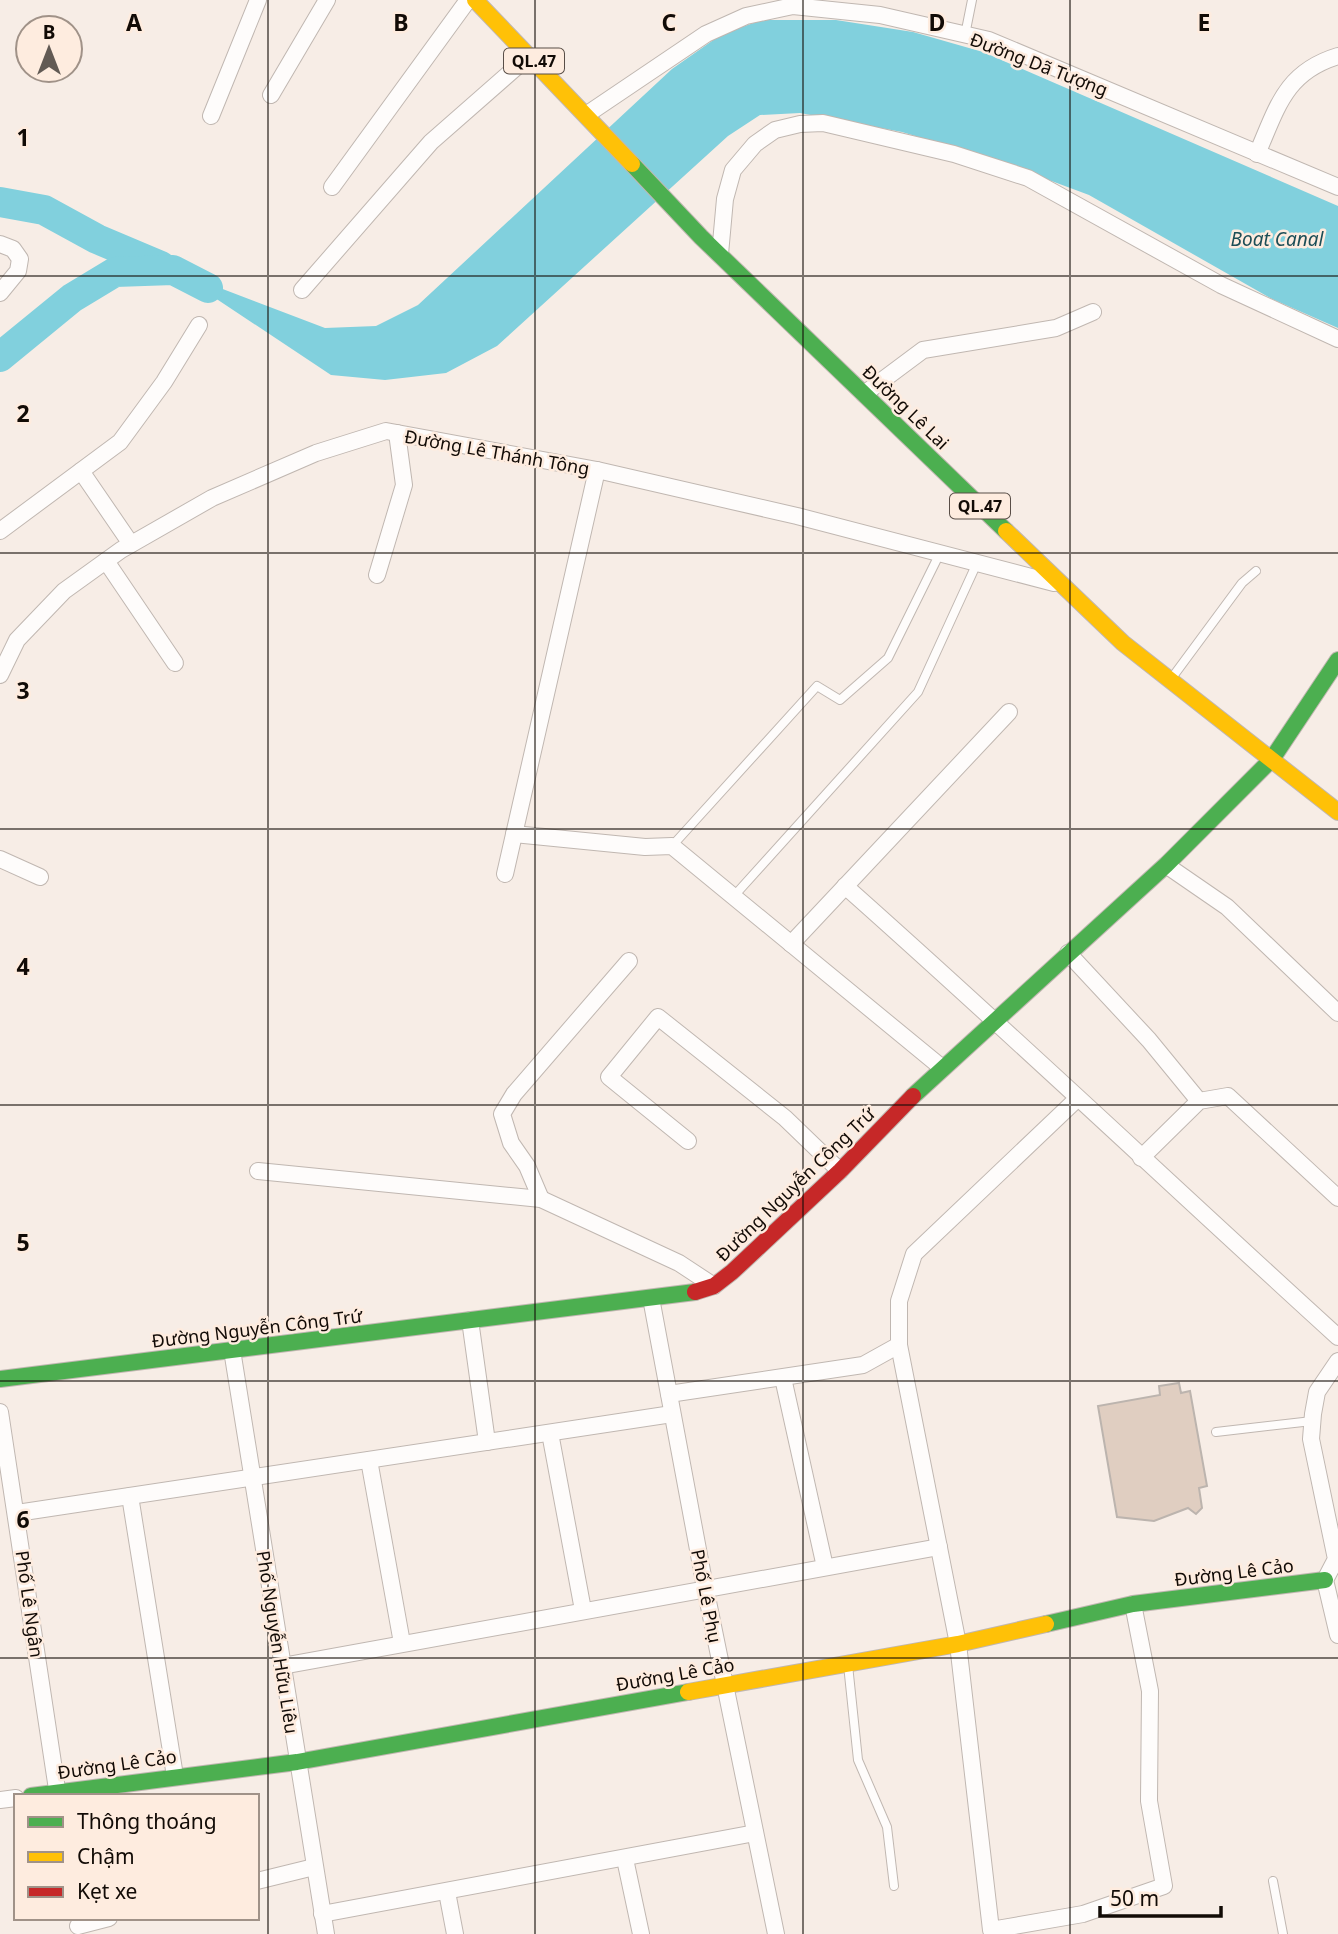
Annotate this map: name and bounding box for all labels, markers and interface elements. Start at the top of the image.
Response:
text: A [126,6,142,38]
text: B [393,6,409,38]
text: C [662,6,677,38]
text: D [929,6,945,38]
text: E [1198,6,1210,38]
north arrow [14,14,84,84]
text: B [43,19,55,45]
street label: Đường Dã Tượng [967,27,1111,101]
road number: QL.47 [504,48,564,74]
text: 1 [16,121,30,153]
water label: Boat Canal [1231,226,1324,252]
street label: Đường Lê Lai [857,360,955,454]
text: 2 [16,397,30,429]
street label: Đường Lê Thánh Tông [403,424,591,480]
road number: QL.47 [950,494,1010,519]
text: 3 [16,674,30,706]
text: 4 [16,950,30,982]
street label: Đường Nguyễn Công Trứ [710,1101,880,1266]
text: 5 [16,1226,30,1258]
street label: Đường Nguyễn Công Trứ [150,1303,365,1353]
text: 6 [16,1503,30,1535]
street label: Phố Lê Phụ [686,1547,728,1645]
street label: Phố Lê Ngân [11,1549,49,1659]
street label: Phố Nguyễn Hữu Liêu [252,1549,304,1735]
street label: Đường Lê Cảo [1173,1553,1295,1591]
street label: Đường Lê Cảo [614,1652,736,1696]
street label: Đường Lê Cảo [56,1744,178,1784]
legend [14,1794,259,1920]
text: Thông thoáng [77,1807,217,1835]
text: Chậm [77,1842,135,1870]
scale bar [1100,1874,1221,1918]
text: Kẹt xe [77,1877,137,1905]
text: 50 m [1110,1884,1159,1912]

